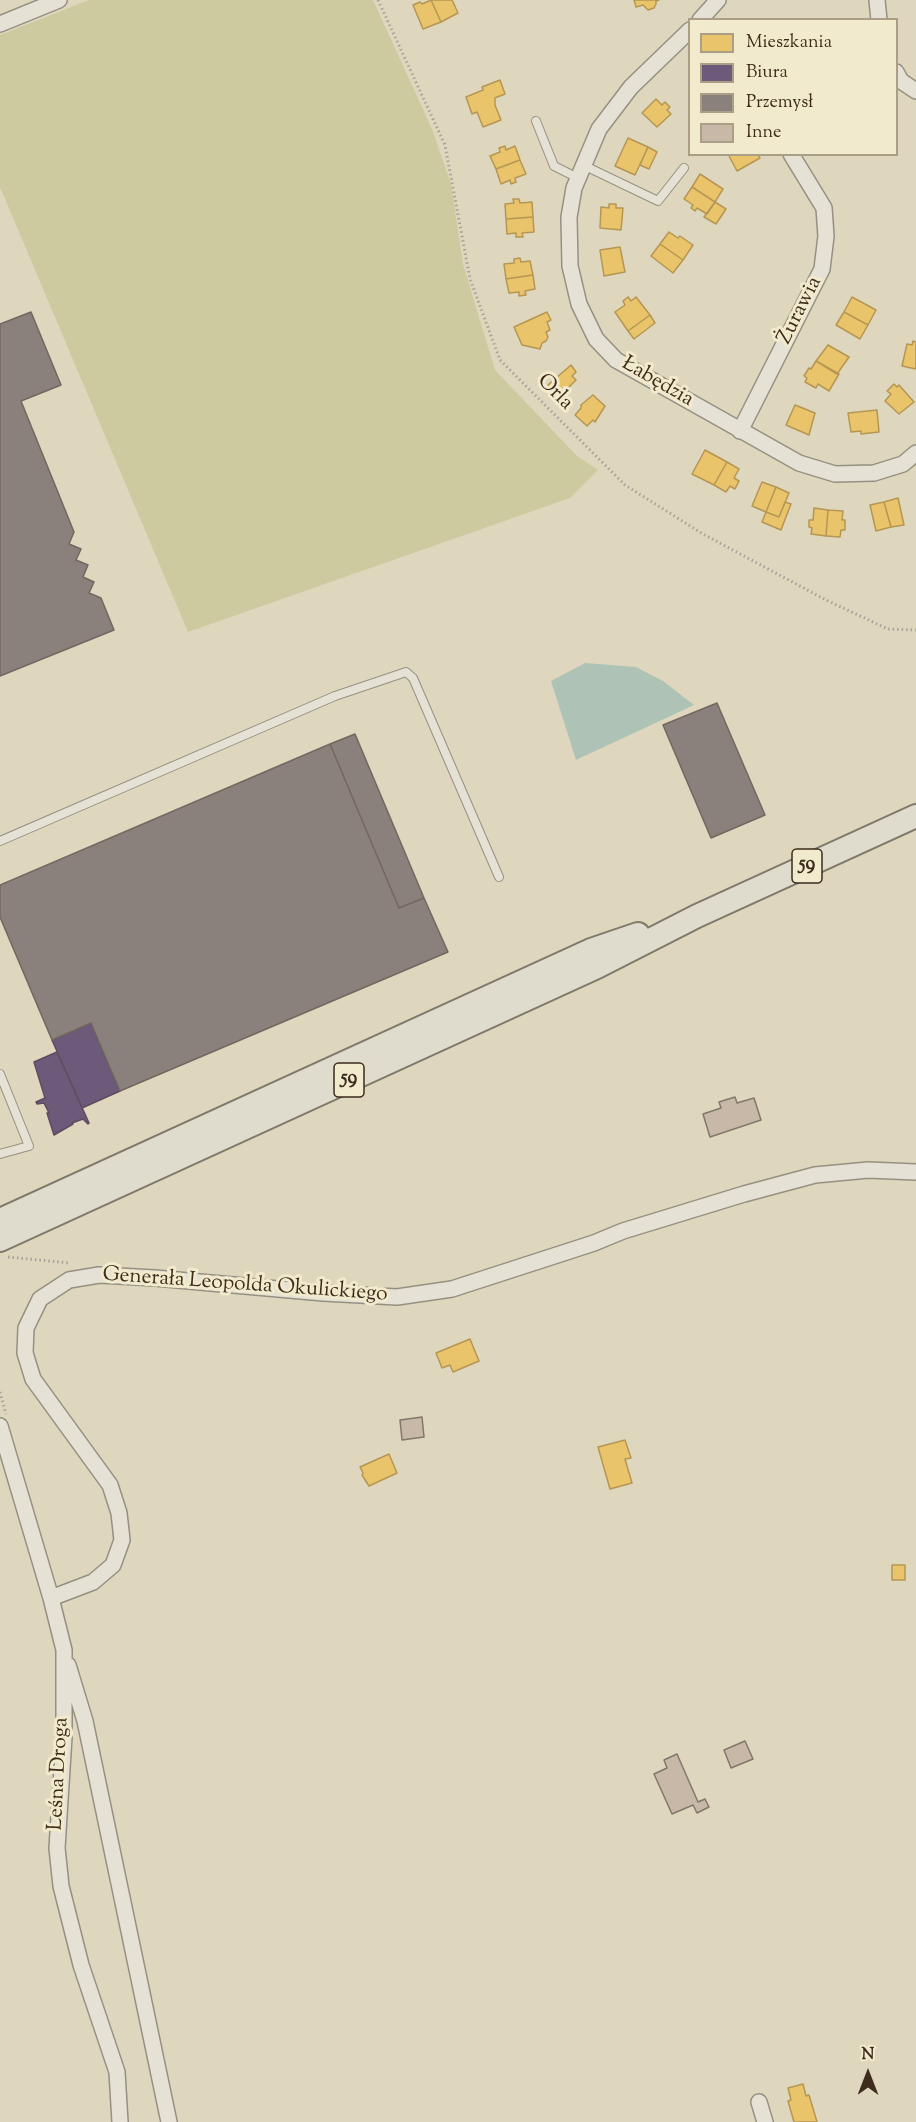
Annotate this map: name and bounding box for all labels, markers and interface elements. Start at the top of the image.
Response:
legend [688,18,898,156]
text: Mieszkania [746,30,832,56]
text: Biura [746,60,788,86]
text: Przemysł [746,90,813,116]
text: Inne [746,120,781,146]
street label: Żurawia [773,273,829,349]
street label: Łabędzia [617,352,697,414]
street label: Orla [531,370,577,416]
road number: 59 [792,849,822,883]
road number: 59 [334,1063,364,1097]
street label: Generała Leopolda Okulickiego [102,1263,388,1309]
street label: Leśna Droga [44,1717,76,1831]
north arrow [838,2044,898,2104]
text: N [862,2044,874,2067]

